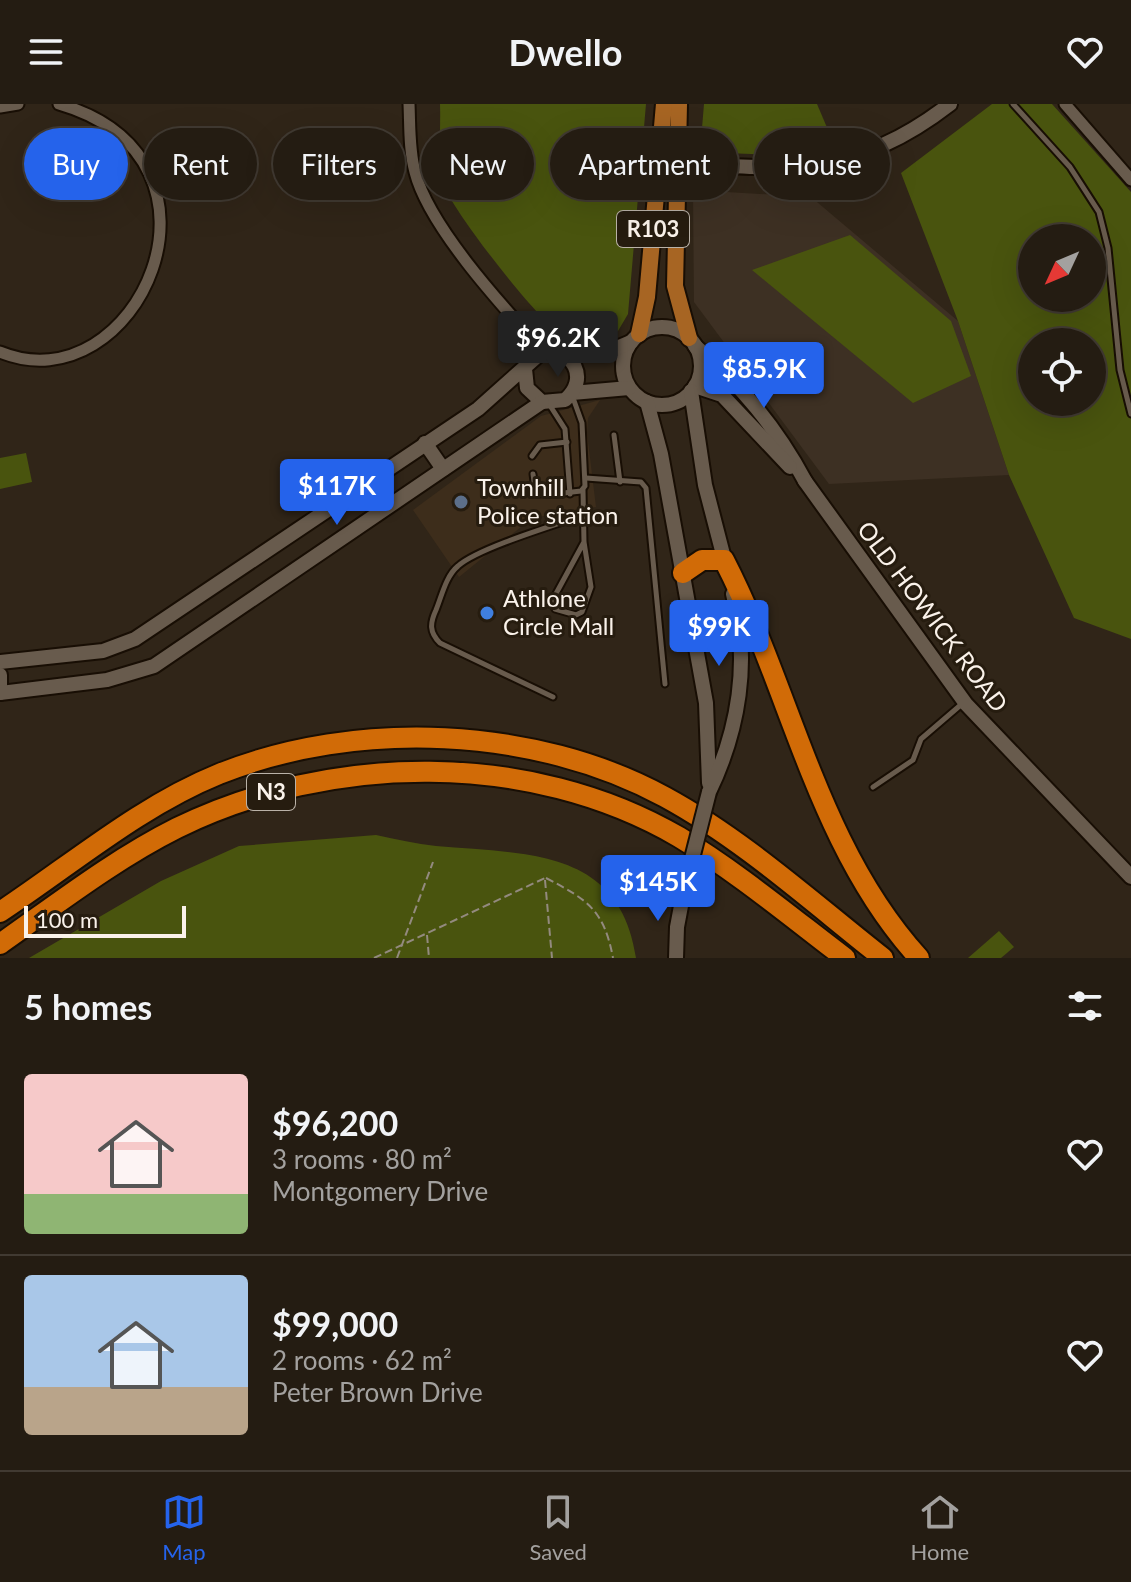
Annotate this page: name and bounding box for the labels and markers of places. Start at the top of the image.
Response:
pin: $96.2K [493,311,623,379]
pin: $85.9K [699,342,829,410]
pin: $117K [281,459,393,527]
place label: Townhill Police station [477,472,618,529]
marker: Townhill Police station [452,493,470,511]
place label: Athlone Circle Mall [503,583,614,640]
pin: $99K [672,600,766,668]
marker: Athlone Circle Mall [478,604,496,622]
pin: $145K [602,855,714,923]

